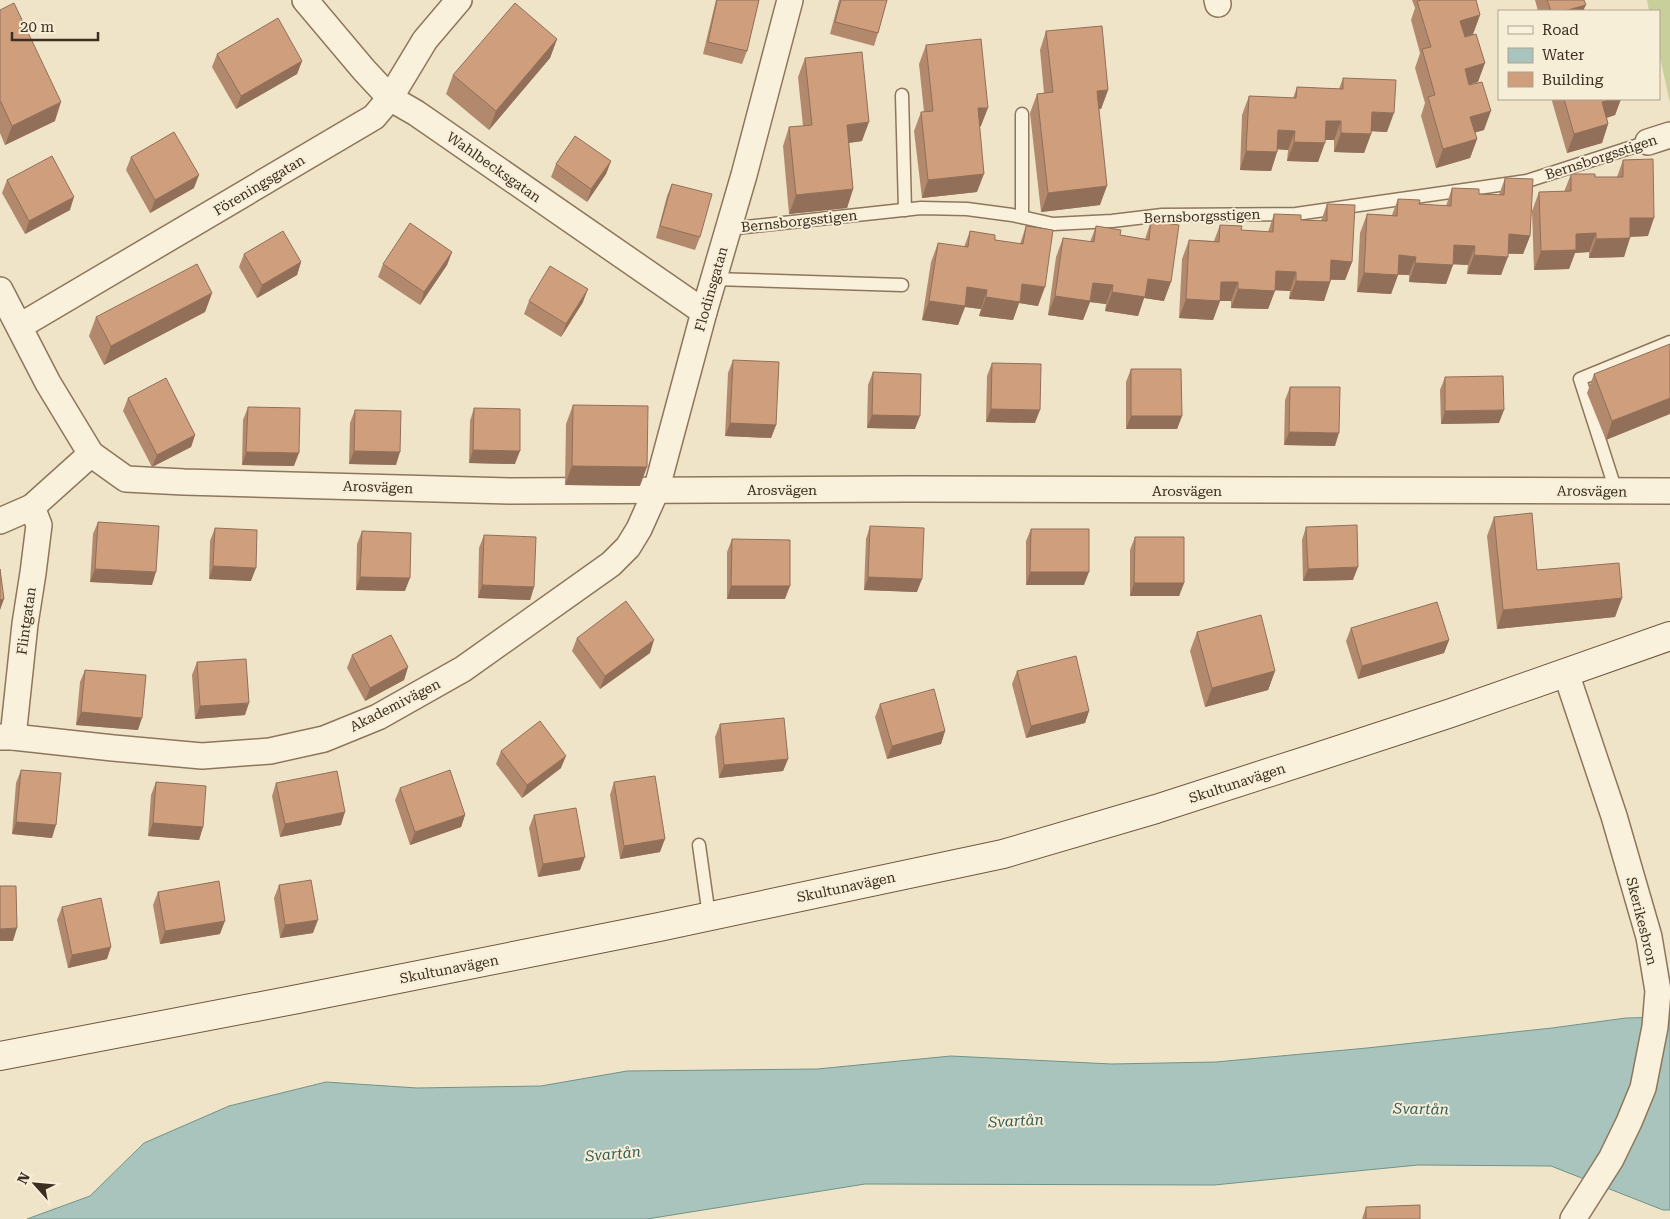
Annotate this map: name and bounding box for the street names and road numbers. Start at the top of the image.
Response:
street label: Wahlbecksgatan [444,129,544,205]
street label: Bernsborgsstigen [1543,131,1659,183]
street label: Föreningsgatan [210,151,308,219]
street label: Bernsborgsstigen [1143,206,1261,226]
street label: Bernsborgsstigen [740,207,858,235]
street label: Flodinsgatan [691,245,731,333]
street label: Arosvägen [343,478,413,496]
street label: Arosvägen [747,482,817,498]
street label: Arosvägen [1557,482,1627,500]
street label: Arosvägen [1152,483,1222,499]
street label: Flintgatan [13,586,39,656]
street label: Akademivägen [347,675,443,735]
street label: Skultunavägen [1187,760,1287,806]
street label: Skultunavägen [795,869,897,905]
street label: Skerikesbron [1623,875,1661,967]
street label: Skultunavägen [398,952,500,986]

